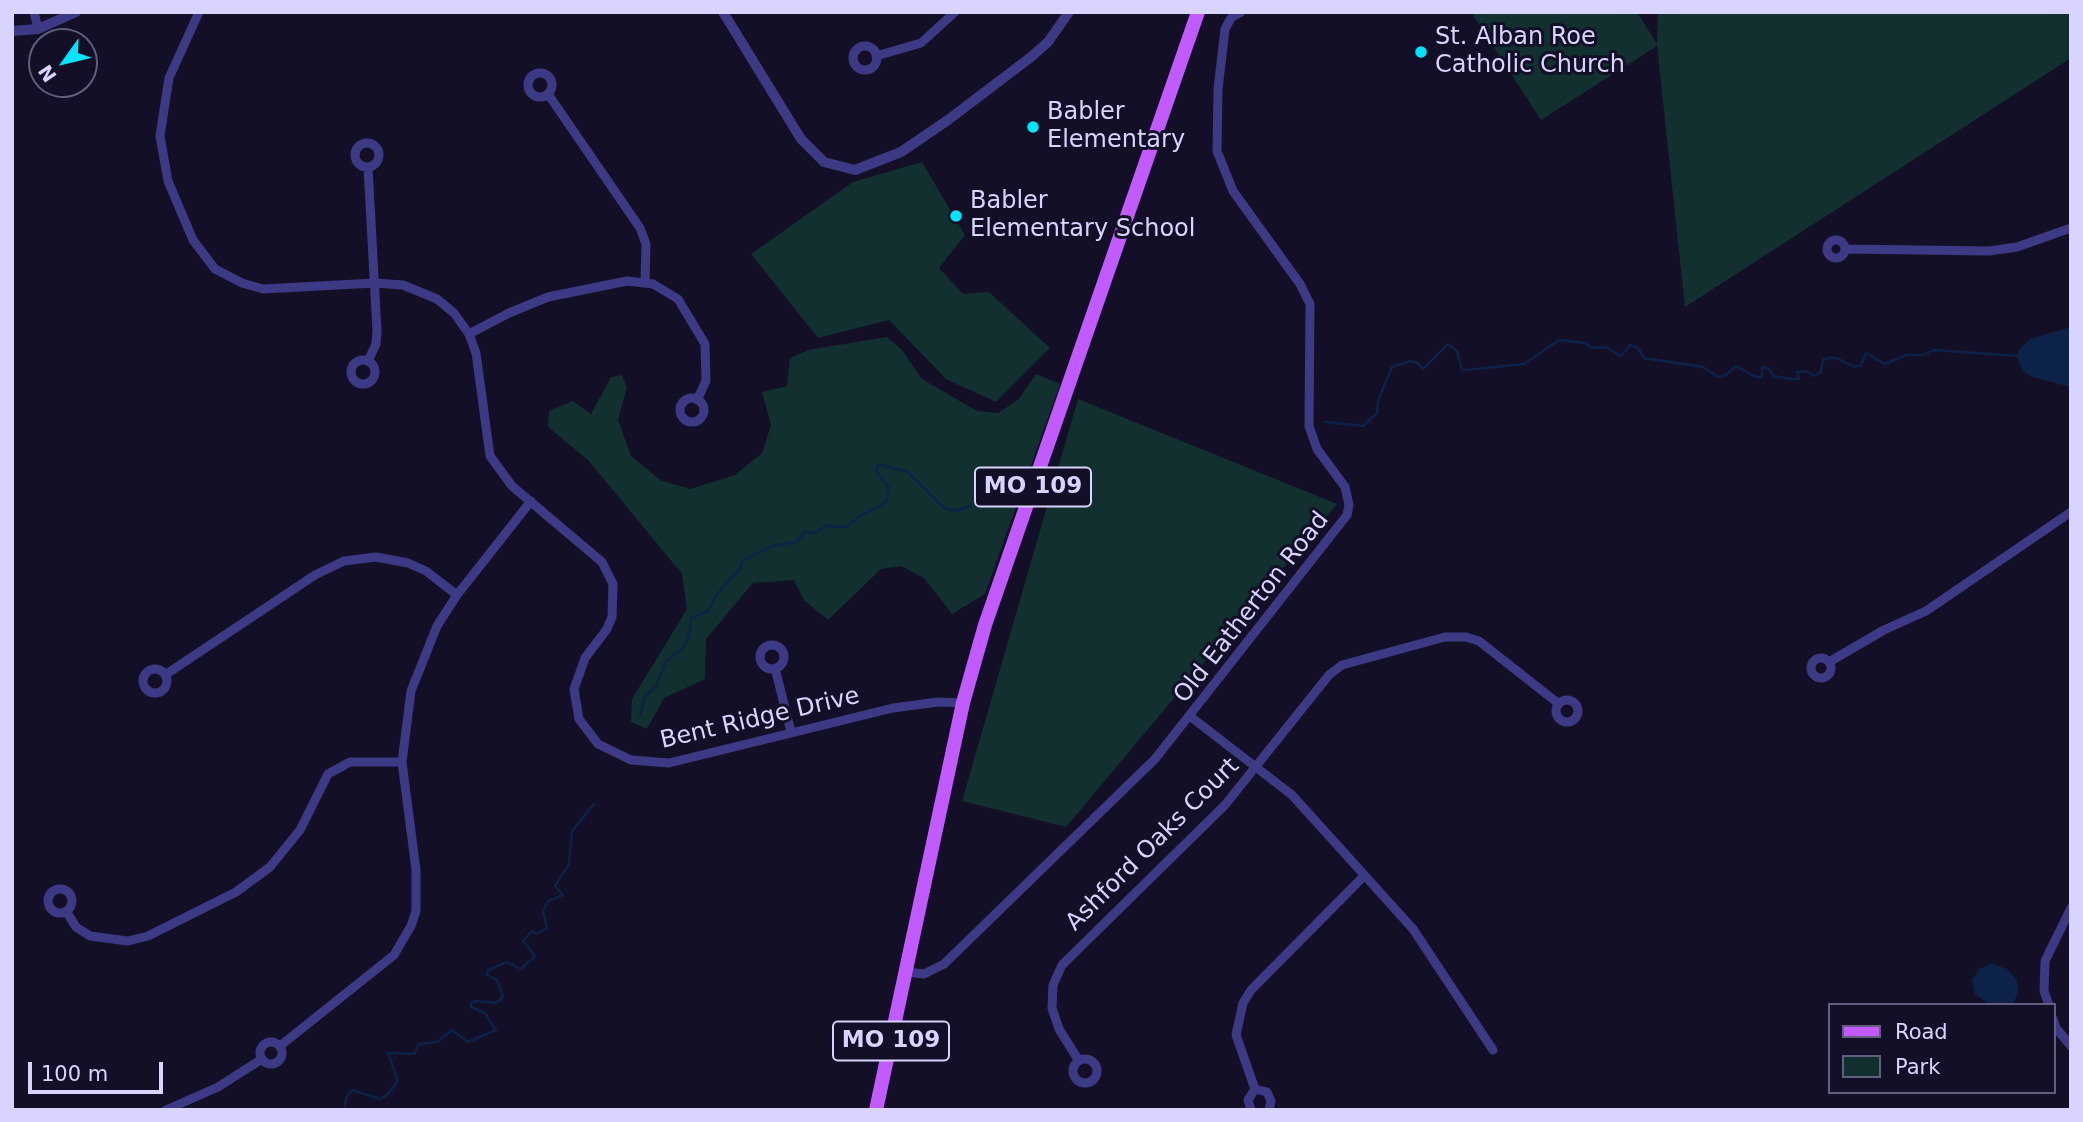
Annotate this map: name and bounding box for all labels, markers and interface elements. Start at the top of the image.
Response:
place label: St. Alban Roe Catholic Church [1435,24,1625,80]
north arrow [28,28,98,98]
marker: St. Alban Roe Catholic Church [1413,44,1429,60]
text: N [34,61,61,86]
place label: Babler Elementary [1047,99,1185,155]
marker: Babler Elementary [1025,119,1041,135]
place label: Babler Elementary School [970,188,1195,244]
marker: Babler Elementary School [948,208,964,224]
road number: MO 109 [975,467,1091,506]
street label: Old Eatherton Road [1168,507,1336,709]
street label: Bent Ridge Drive [658,682,862,756]
street label: Ashford Oaks Court [1060,752,1246,938]
legend [1828,1003,2055,1094]
text: Road [1895,1020,1948,1044]
road number: MO 109 [833,1022,949,1060]
scale bar [32,1048,166,1092]
text: Park [1895,1055,1940,1079]
text: 100 m [41,1062,108,1086]

